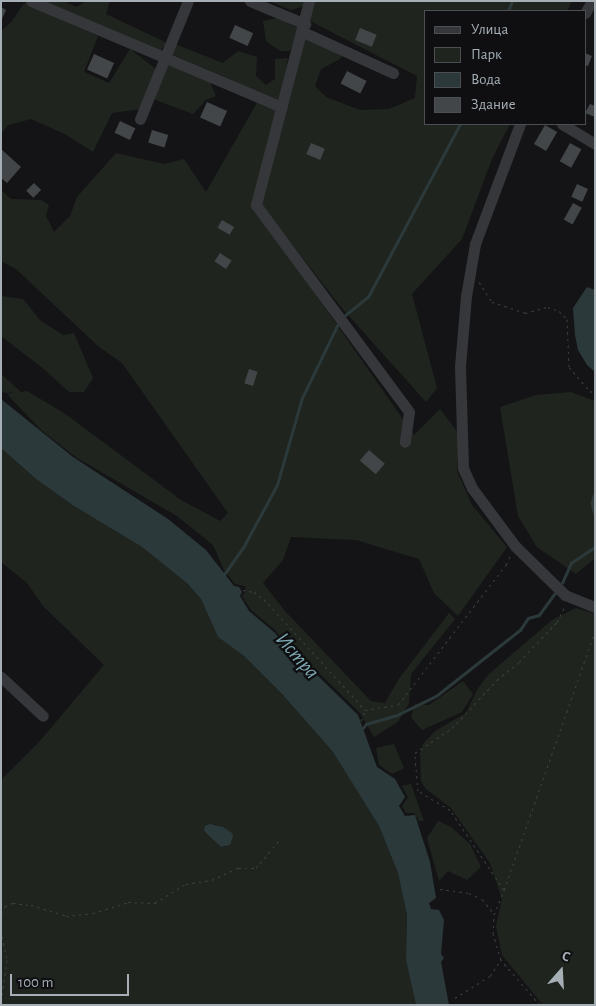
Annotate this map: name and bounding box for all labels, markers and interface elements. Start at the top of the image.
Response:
legend [424,10,586,125]
text: Улица [471,22,508,37]
text: Парк [471,47,502,62]
text: Вода [471,72,501,87]
text: Здание [471,97,516,112]
water label: Истра [270,628,324,684]
north arrow [536,946,586,996]
text: С [560,949,572,965]
scale bar [12,964,131,996]
text: 100 m [18,975,53,990]

